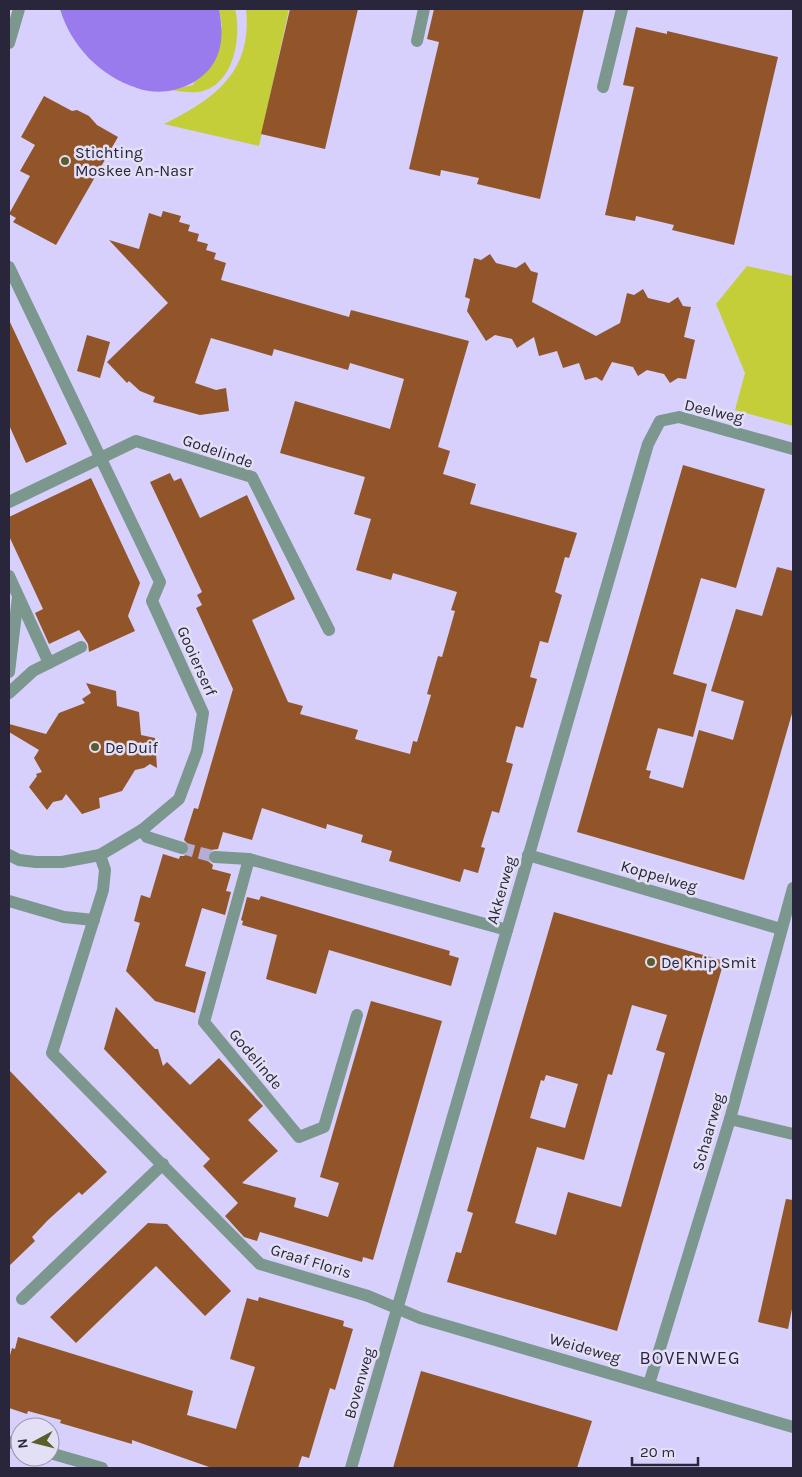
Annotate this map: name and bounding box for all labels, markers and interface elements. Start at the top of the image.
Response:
place label: Stichting Moskee An-Nasr [75,143,194,180]
marker: Stichting Moskee An-Nasr [59,155,71,167]
street label: Deelweg [682,395,746,427]
street label: Godelinde [180,430,256,472]
street label: Gooierserf [173,623,221,699]
place label: De Duif [105,738,159,757]
marker: De Duif [89,741,101,753]
street label: Akkerweg [482,854,520,926]
street label: Koppelweg [619,856,699,896]
place label: De Knip Smit [661,953,756,972]
marker: De Knip Smit [645,956,657,968]
street label: Godelinde [225,1025,287,1093]
street label: Schaarweg [688,1091,728,1173]
street label: Graaf Floris [268,1240,354,1282]
street label: Weideweg [547,1329,623,1367]
street label: Bovenweg [340,1345,378,1421]
district label: BOVENWEG [639,1347,741,1369]
north arrow [10,1417,60,1467]
scale bar [632,1434,698,1466]
text: N [14,1438,32,1450]
text: 20 m [640,1443,675,1461]

